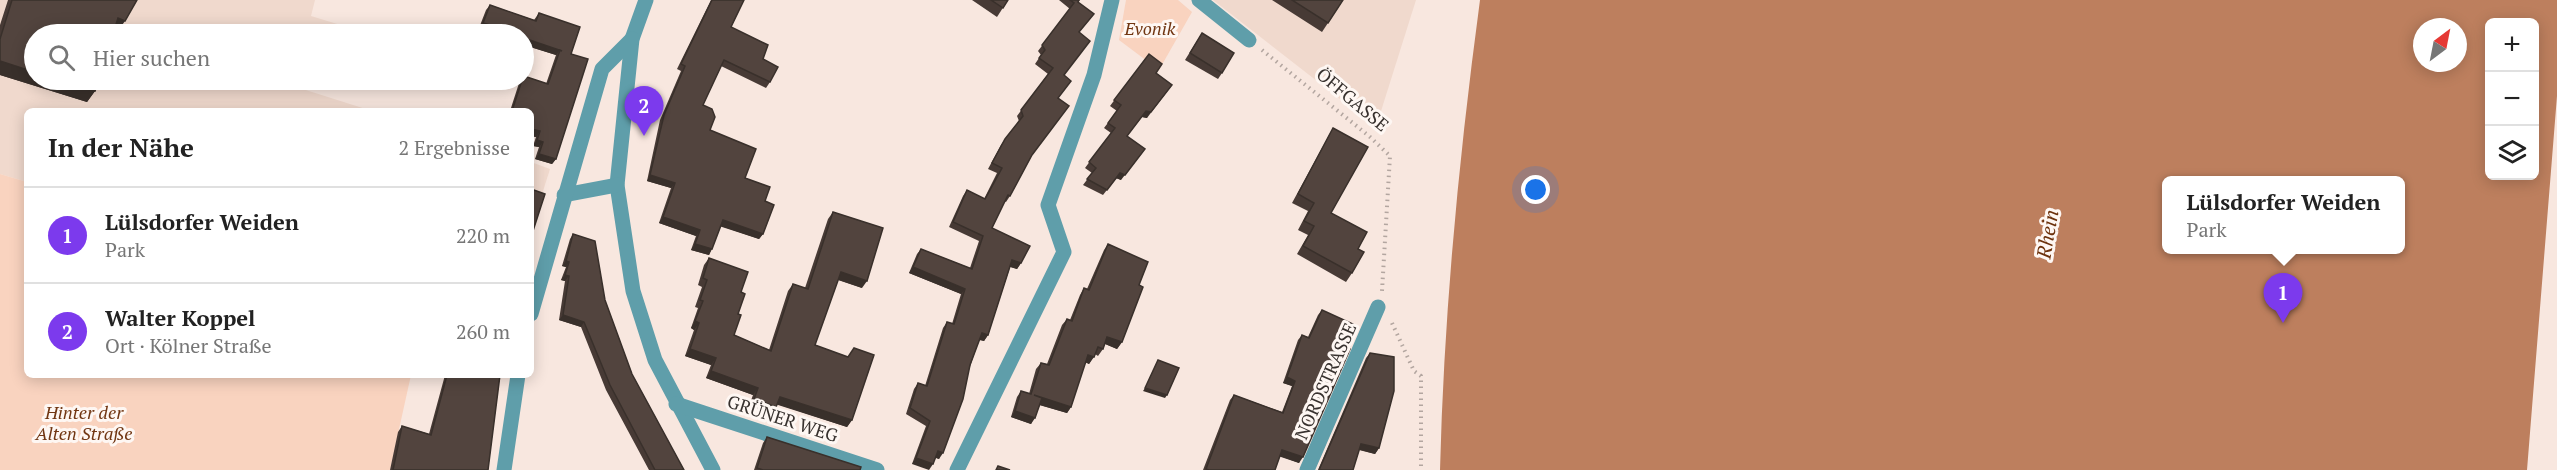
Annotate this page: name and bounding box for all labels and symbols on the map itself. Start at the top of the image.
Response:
park label: Evonik [1124,16,1176,40]
north arrow [2413,18,2467,72]
street label: ÖFFGASSE [1312,62,1394,136]
pin: 2 [624,86,664,136]
your location [1521,175,1550,204]
water label: Rhein [2029,207,2065,261]
pin: 1 [2264,274,2302,323]
street label: NORDSTRASSE [1289,319,1361,443]
street label: GRÜNER WEG [725,389,842,447]
park label: Hinter der Alten Straße [35,400,132,445]

